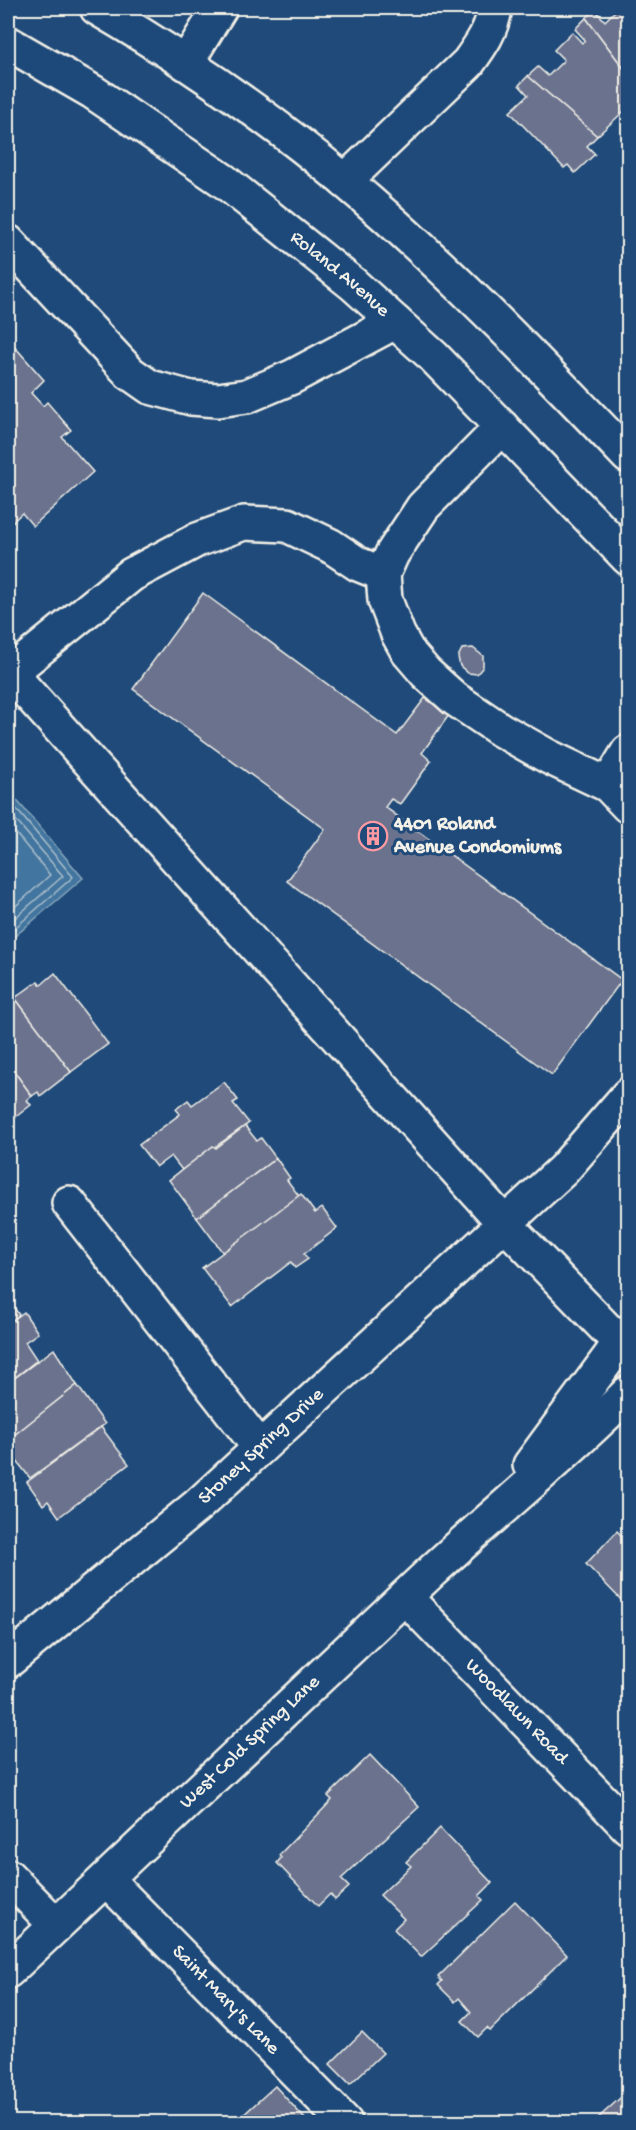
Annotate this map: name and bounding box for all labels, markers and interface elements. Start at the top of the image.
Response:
street label: Roland Avenue [285,226,394,323]
place label: 4401 Roland Avenue Condomiums [393,814,563,860]
building icon: 4401 Roland Avenue Condomiums [357,820,389,852]
street label: Stoney Spring Drive [194,1383,329,1510]
street label: Woodlawn Road [460,1654,574,1771]
street label: West Cold Spring Lane [175,1670,326,1814]
street label: Saint Mary's Lane [166,1941,285,2060]

